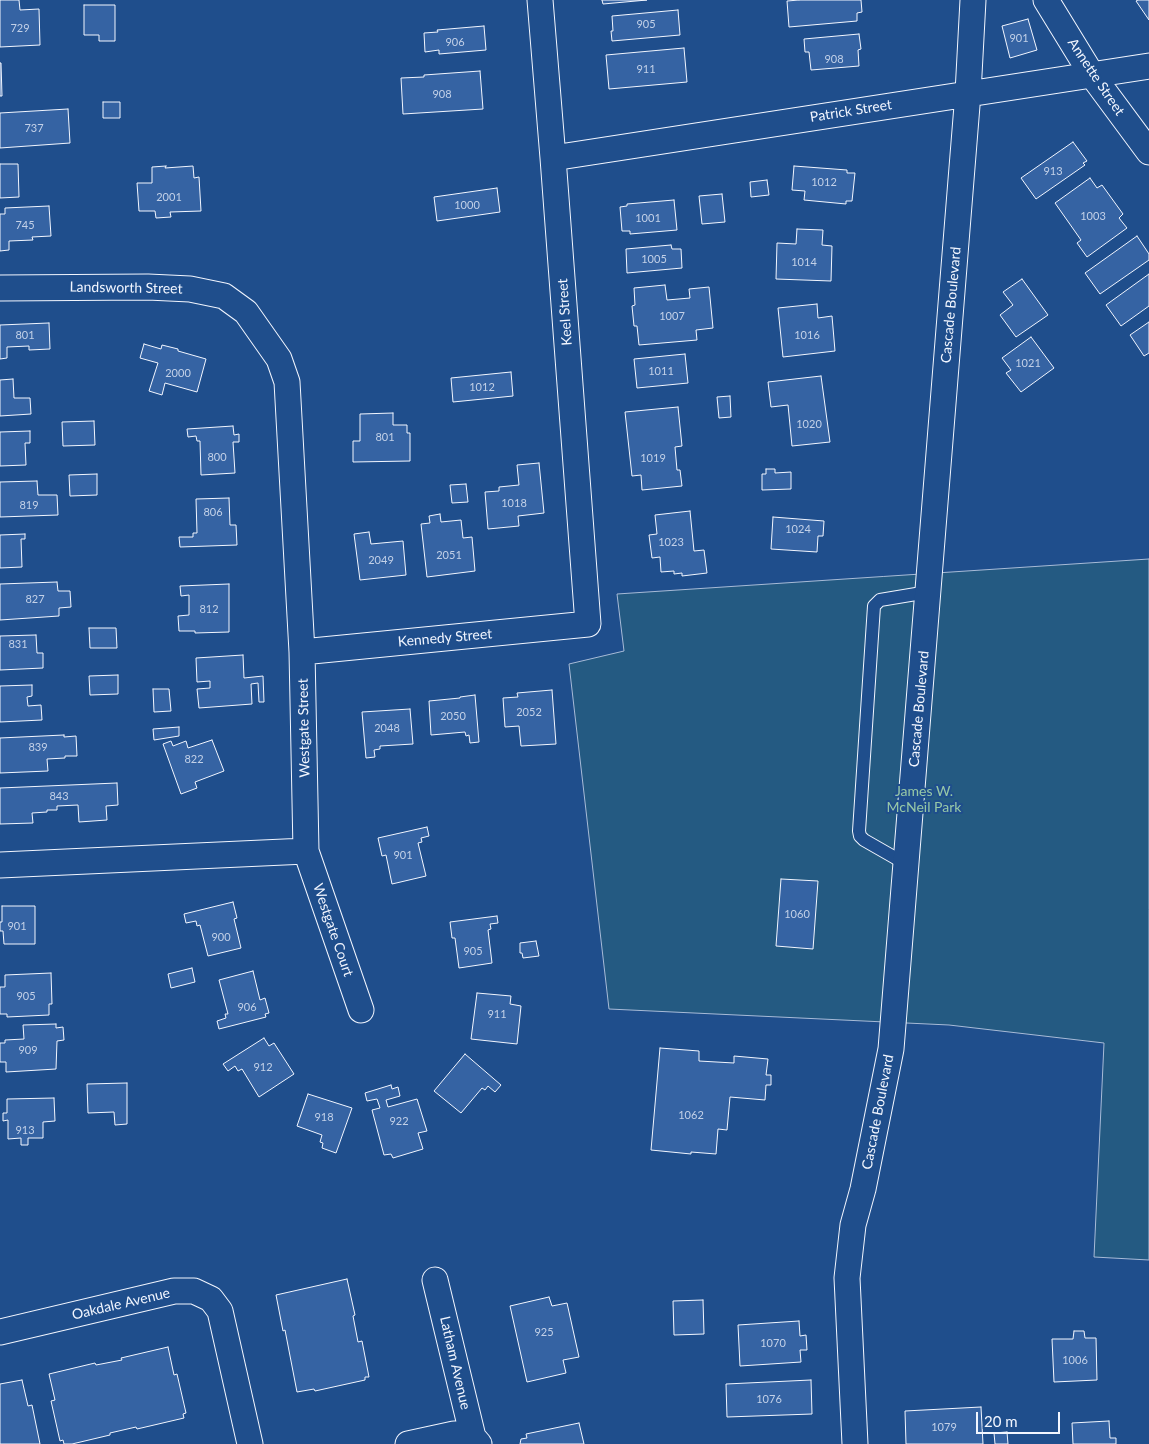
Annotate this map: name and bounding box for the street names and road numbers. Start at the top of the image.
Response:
street label: Annette Street [1064,35,1128,119]
street label: Patrick Street [809,96,893,126]
street label: Cascade Boulevard [938,246,964,364]
street label: Keel Street [554,278,576,346]
street label: Landsworth Street [69,279,183,297]
street label: Kennedy Street [397,626,493,650]
street label: Cascade Boulevard [906,650,932,768]
street label: Westgate Street [295,678,313,778]
street label: Westgate Court [309,881,357,979]
street label: Cascade Boulevard [859,1053,897,1171]
street label: Oakdale Avenue [70,1285,172,1323]
street label: Latham Avenue [436,1315,474,1411]

